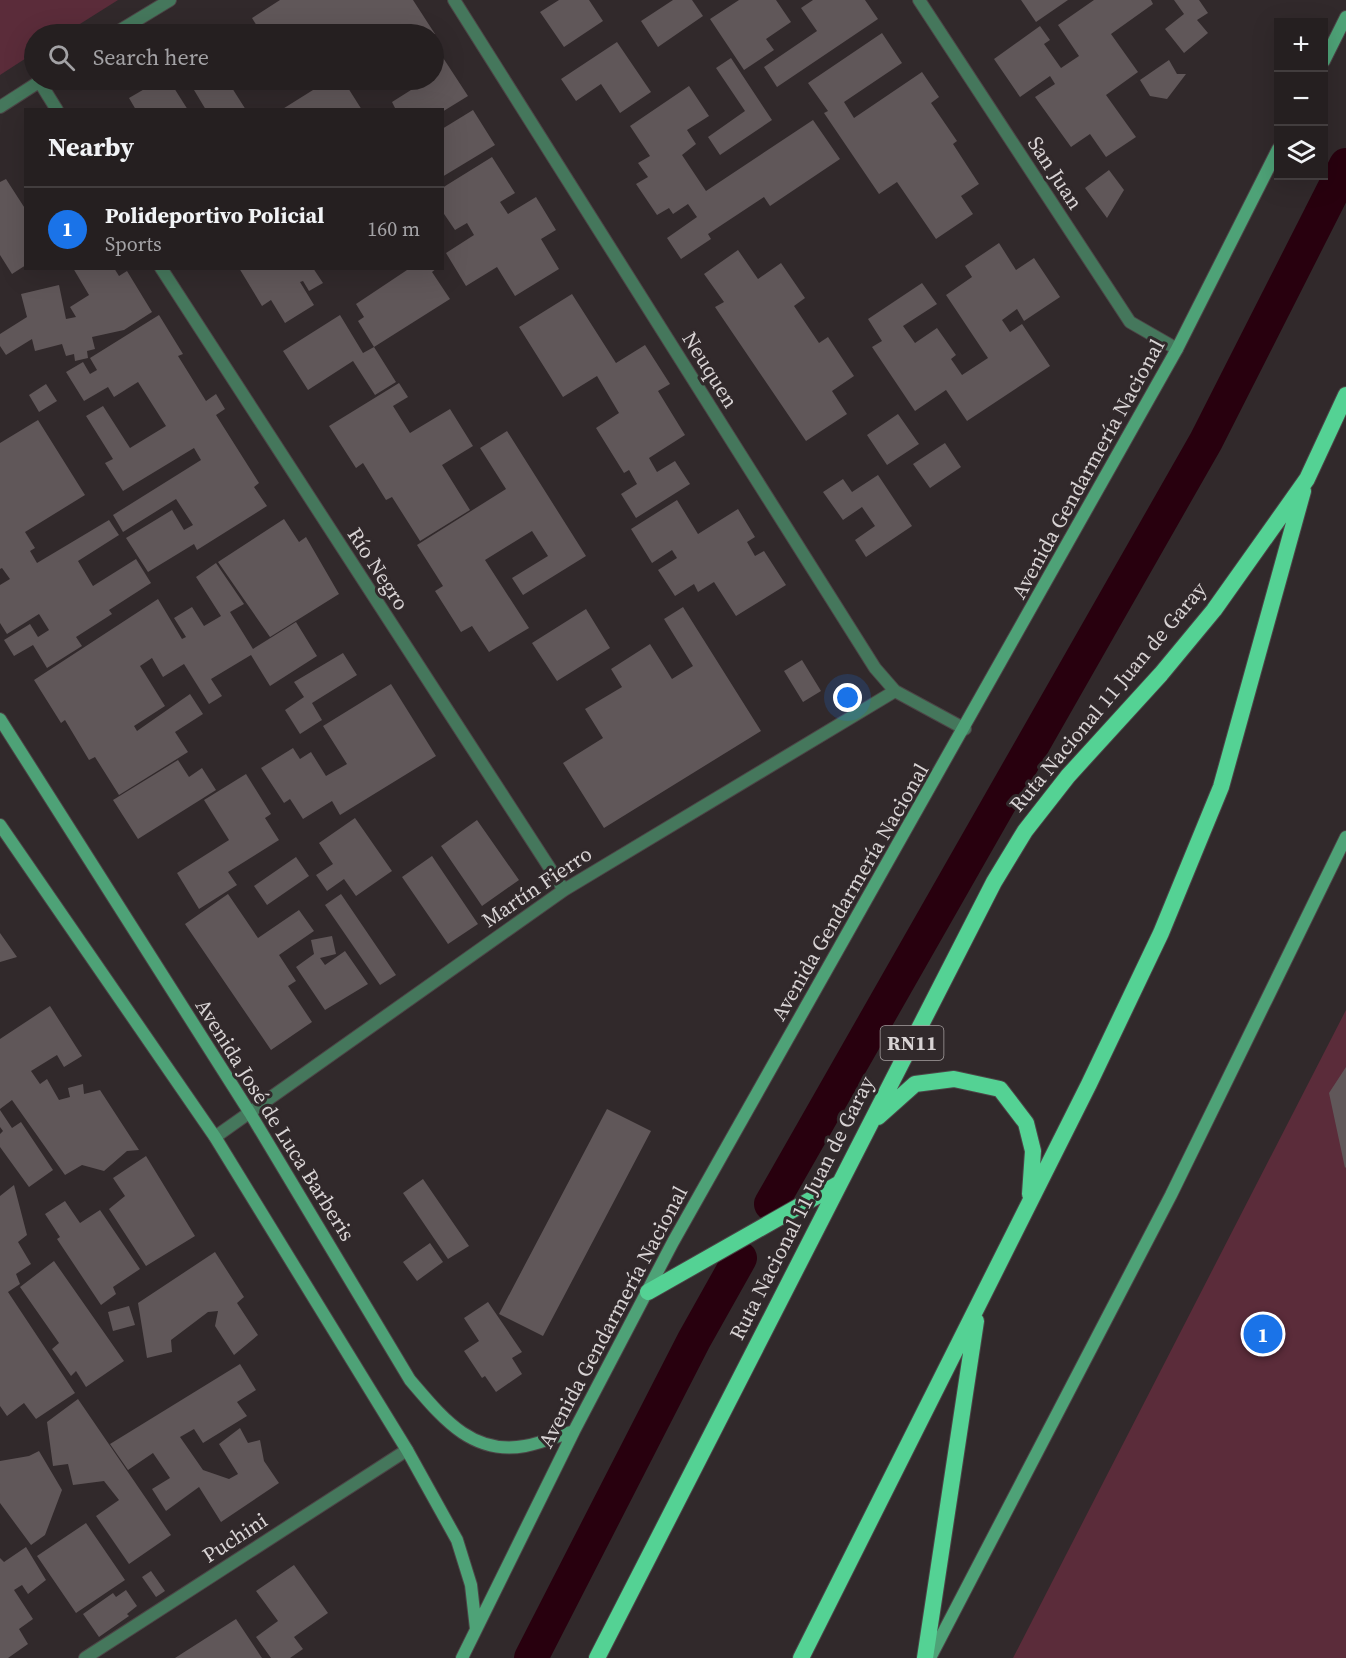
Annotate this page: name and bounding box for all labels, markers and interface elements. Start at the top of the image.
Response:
map controls [1274,18,1328,180]
button: + [1274,18,1328,72]
search box [24,24,444,90]
icon: search [45,41,78,74]
text: Search here [93,42,209,72]
button: − [1274,72,1328,126]
button: layers [1274,126,1328,180]
text: Nearby [48,129,134,165]
street label: San Juan [1021,131,1090,215]
text: Polideportivo Policial [105,200,324,230]
text: 1 [62,215,73,243]
text: 160 m [367,215,420,243]
text: Sports [105,230,162,258]
street label: Neuquen [676,326,745,414]
street label: Avenida Gendarmería Nacional [1004,334,1171,604]
street label: Río Negro [341,522,416,616]
street label: Ruta Nacional 11 Juan de Garay [1003,575,1213,818]
your location [833,683,862,712]
street label: Avenida Gendarmería Nacional [764,758,935,1026]
street label: Martín Fierro [476,839,598,934]
street label: Avenida José de Luca Barberis [189,993,362,1246]
road number: RN11 [880,1026,944,1060]
street label: Ruta Nacional 11 Juan de Garay [722,1071,881,1345]
street label: Avenida Gendarmería Nacional [531,1181,694,1453]
pin: 1 [1244,1312,1282,1356]
street label: Puchini [197,1506,273,1569]

